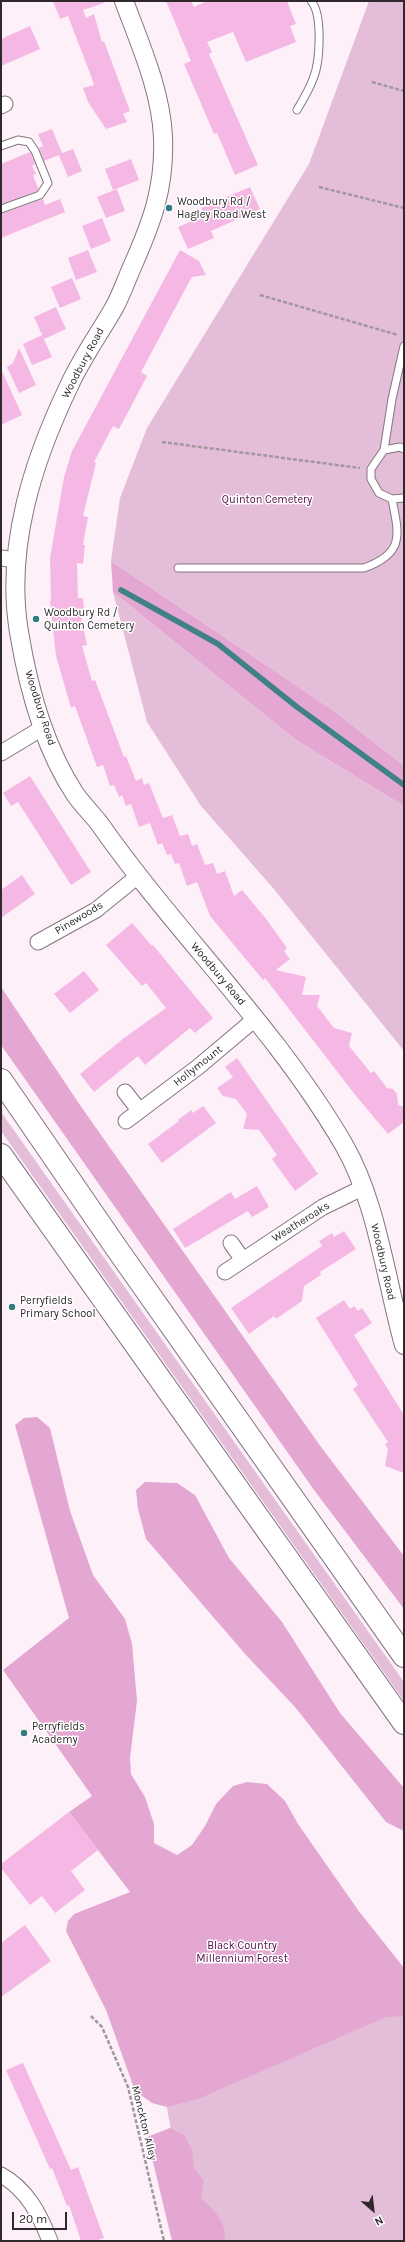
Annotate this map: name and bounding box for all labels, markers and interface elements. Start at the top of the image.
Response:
place label: Woodbury Rd / Hagley Road West [177,195,266,221]
marker: Woodbury Rd / Hagley Road West [164,203,174,213]
street label: Woodbury Road [59,325,107,401]
park label: Quinton Cemetery [222,493,312,507]
place label: Woodbury Rd / Quinton Cemetery [44,606,134,632]
marker: Woodbury Rd / Quinton Cemetery [31,614,41,624]
street label: Woodbury Road [22,669,58,747]
street label: Pinewoods [52,898,106,938]
street label: Woodbury Road [188,940,248,1008]
street label: Hollymount [171,1043,225,1089]
street label: Weatheroaks [270,1199,332,1245]
street label: Woodbury Road [368,1222,398,1302]
place label: Perryfields Primary School [20,1294,95,1320]
marker: Perryfields Primary School [7,1302,17,1312]
place label: Perryfields Academy [32,1720,85,1746]
marker: Perryfields Academy [19,1728,29,1738]
park label: Black Country Millennium Forest [196,1939,288,1965]
street label: Monckton Alley [128,2084,160,2162]
north arrow [353,2190,393,2230]
scale bar [14,2204,69,2230]
text: 20 m [19,2212,47,2226]
text: N [372,2213,385,2229]

